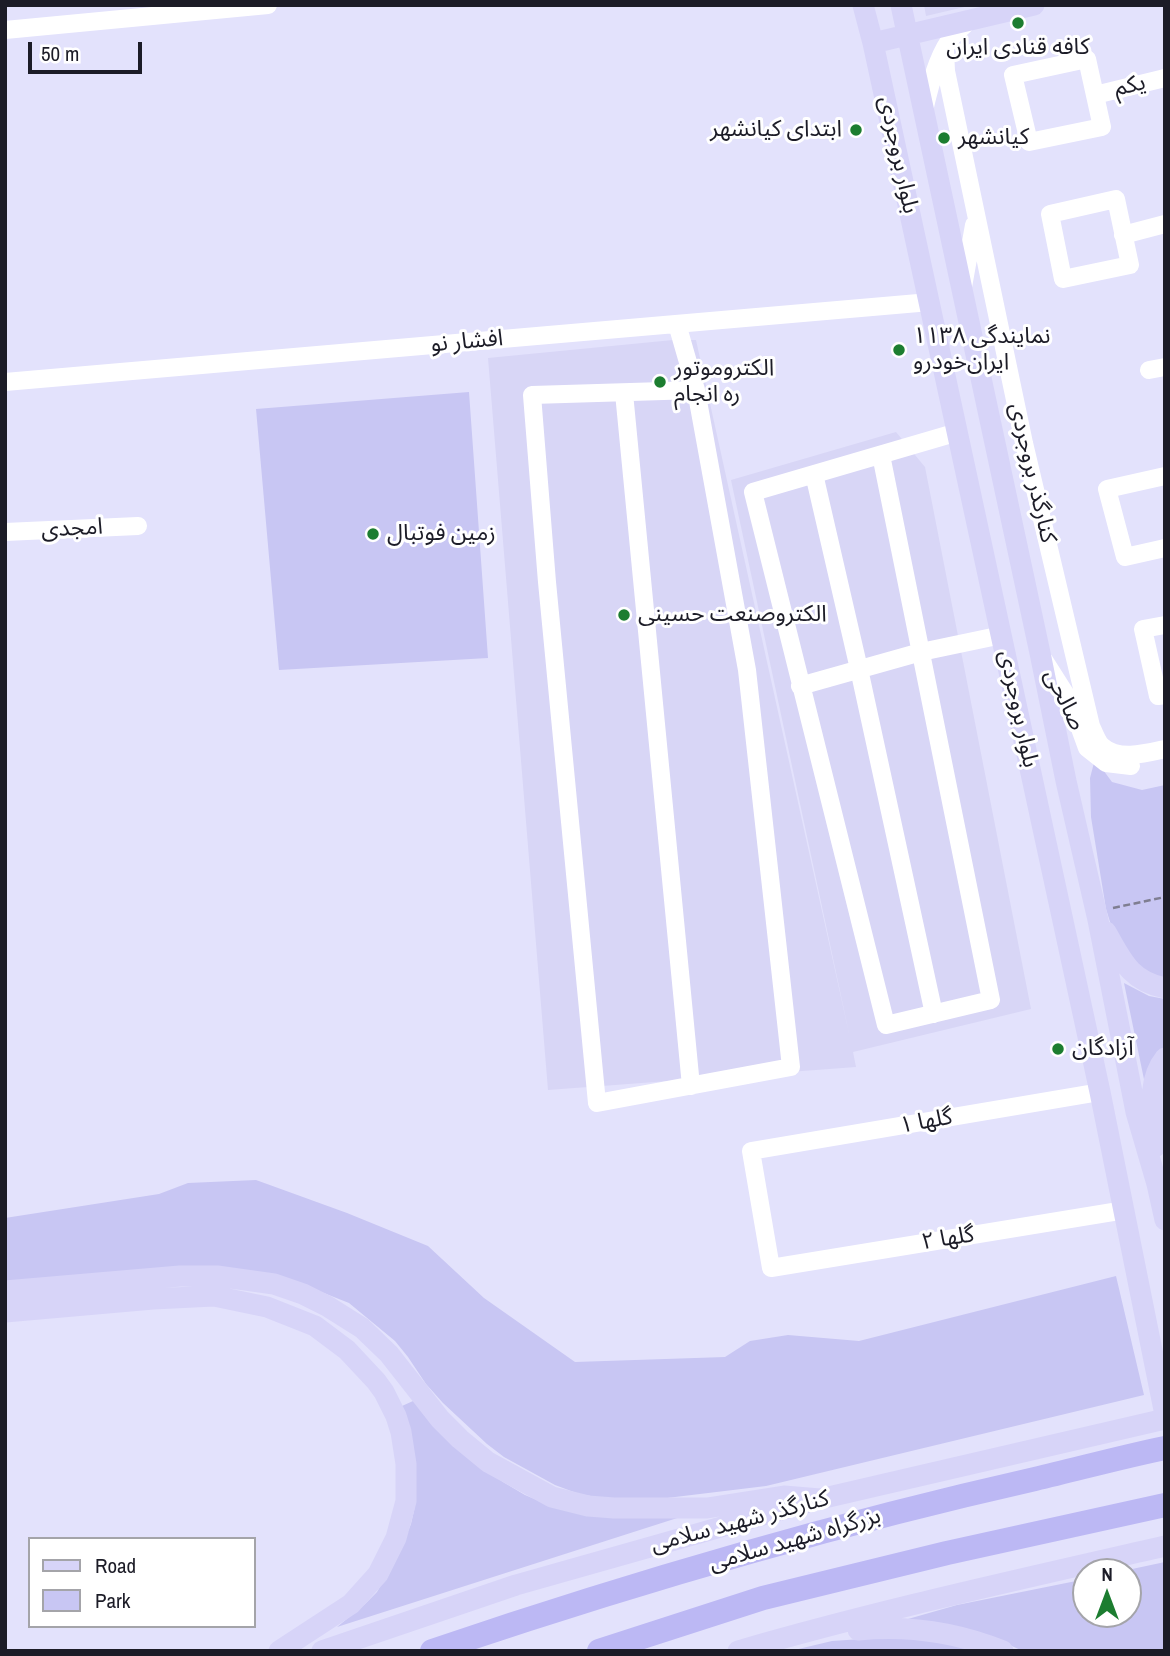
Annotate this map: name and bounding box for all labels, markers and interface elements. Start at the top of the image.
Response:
marker: کافه قنادی ایران [1010,15,1026,31]
scale bar [32,28,145,72]
place label: کافه قنادی ایران [946,34,1090,62]
text: 50 m [41,39,79,68]
street label: یکم [1112,69,1148,103]
street label: بلوار بروجردی [872,94,924,216]
place label: ابتدای کیانشهر [710,116,842,144]
marker: ابتدای کیانشهر [848,122,864,138]
place label: کیانشهر [958,124,1029,152]
marker: کیانشهر [936,130,952,146]
place label: نمایندگی ۱۱۳۸ ایران‌خودرو [913,323,1050,377]
street label: افشار نو [430,325,504,359]
marker: نمایندگی ۱۱۳۸ ایران‌خودرو [891,342,907,358]
place label: الکتروموتور ره انجام [674,355,774,409]
marker: الکتروموتور ره انجام [652,374,668,390]
street label: کنارگذر بروجردی [1002,400,1062,546]
street label: امجدی [40,514,104,544]
place label: زمین فوتبال [387,520,496,548]
marker: زمین فوتبال [365,526,381,542]
place label: الکتروصنعت حسینی [638,601,827,629]
marker: الکتروصنعت حسینی [616,607,632,623]
street label: بلوار بروجردی [992,648,1044,770]
street label: صالحی [1037,665,1091,735]
place label: آزادگان [1072,1035,1134,1063]
marker: آزادگان [1050,1041,1066,1057]
street label: گلها ۱ [897,1104,955,1140]
street label: گلها ۲ [920,1221,976,1257]
street label: کنارگذر شهید سلامی [648,1485,832,1559]
street label: بزرگراه شهید سلامی [706,1502,884,1578]
legend [28,1537,256,1628]
text: Road [95,1551,136,1580]
north arrow [1072,1558,1142,1628]
text: N [1101,1561,1113,1587]
text: Park [95,1586,130,1615]

